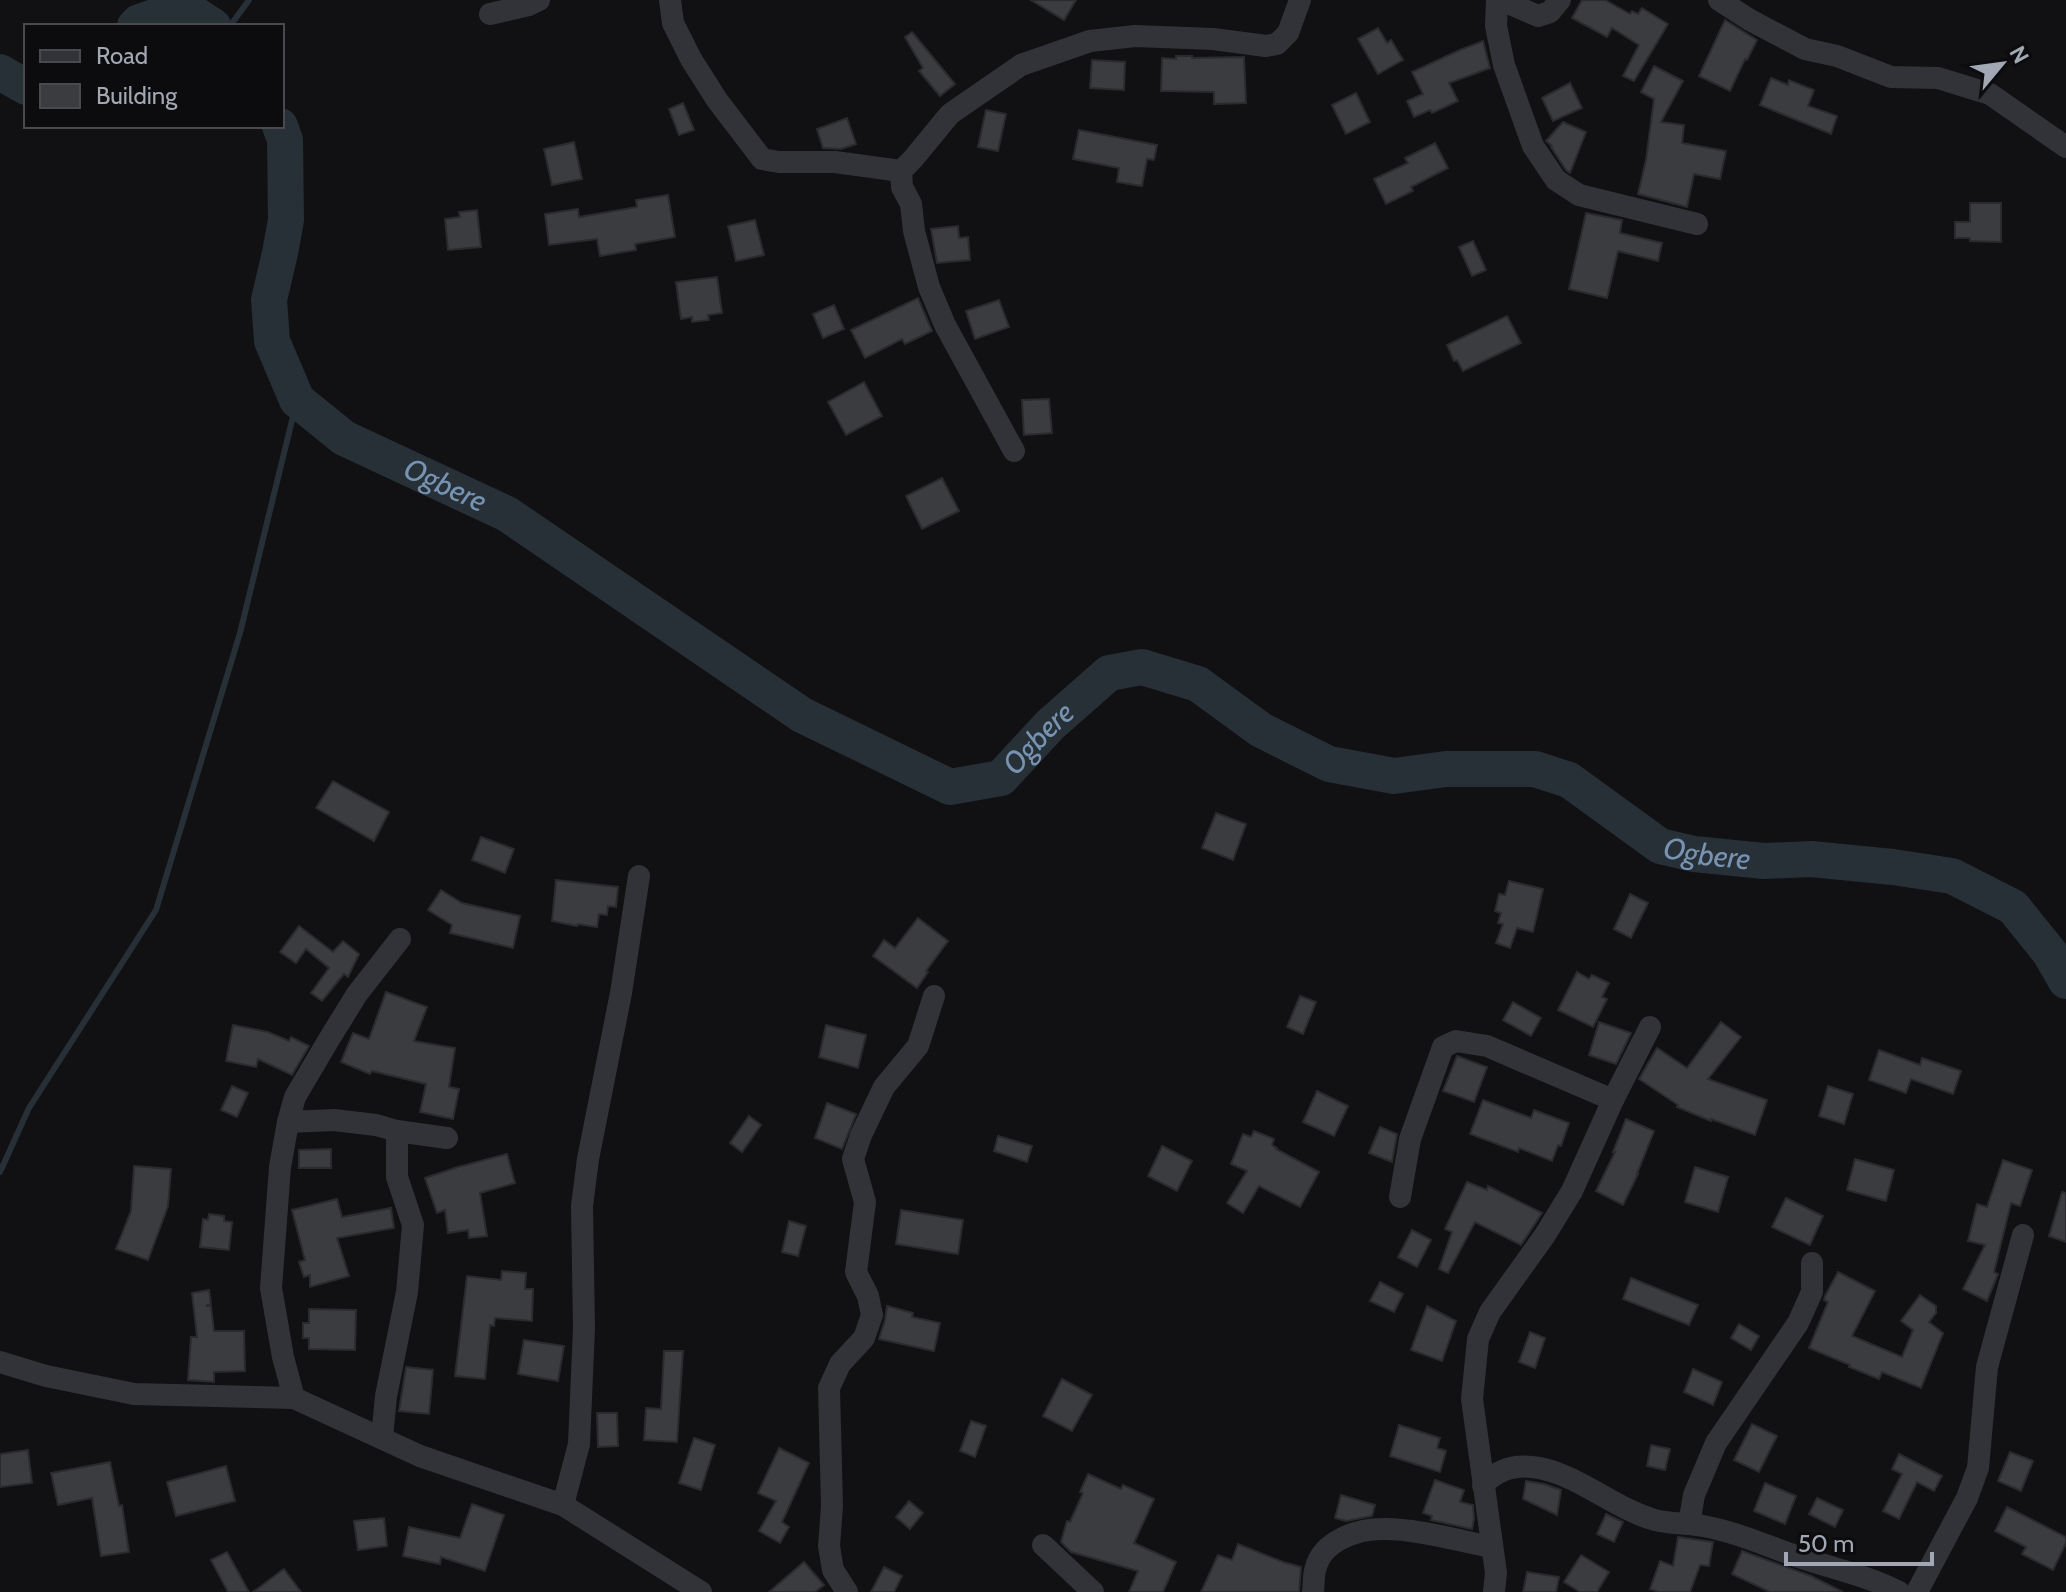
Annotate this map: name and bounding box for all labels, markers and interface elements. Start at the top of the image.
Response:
legend [24,24,284,128]
north arrow [1962,24,2042,104]
text: Road [96,41,148,70]
text: N [2003,41,2035,68]
text: Building [96,81,178,110]
water label: Ogbere [398,450,493,520]
water label: Ogbere [994,693,1082,782]
water label: Ogbere [1660,828,1752,878]
scale bar [1786,1516,1932,1566]
text: 50 m [1798,1529,1854,1558]

